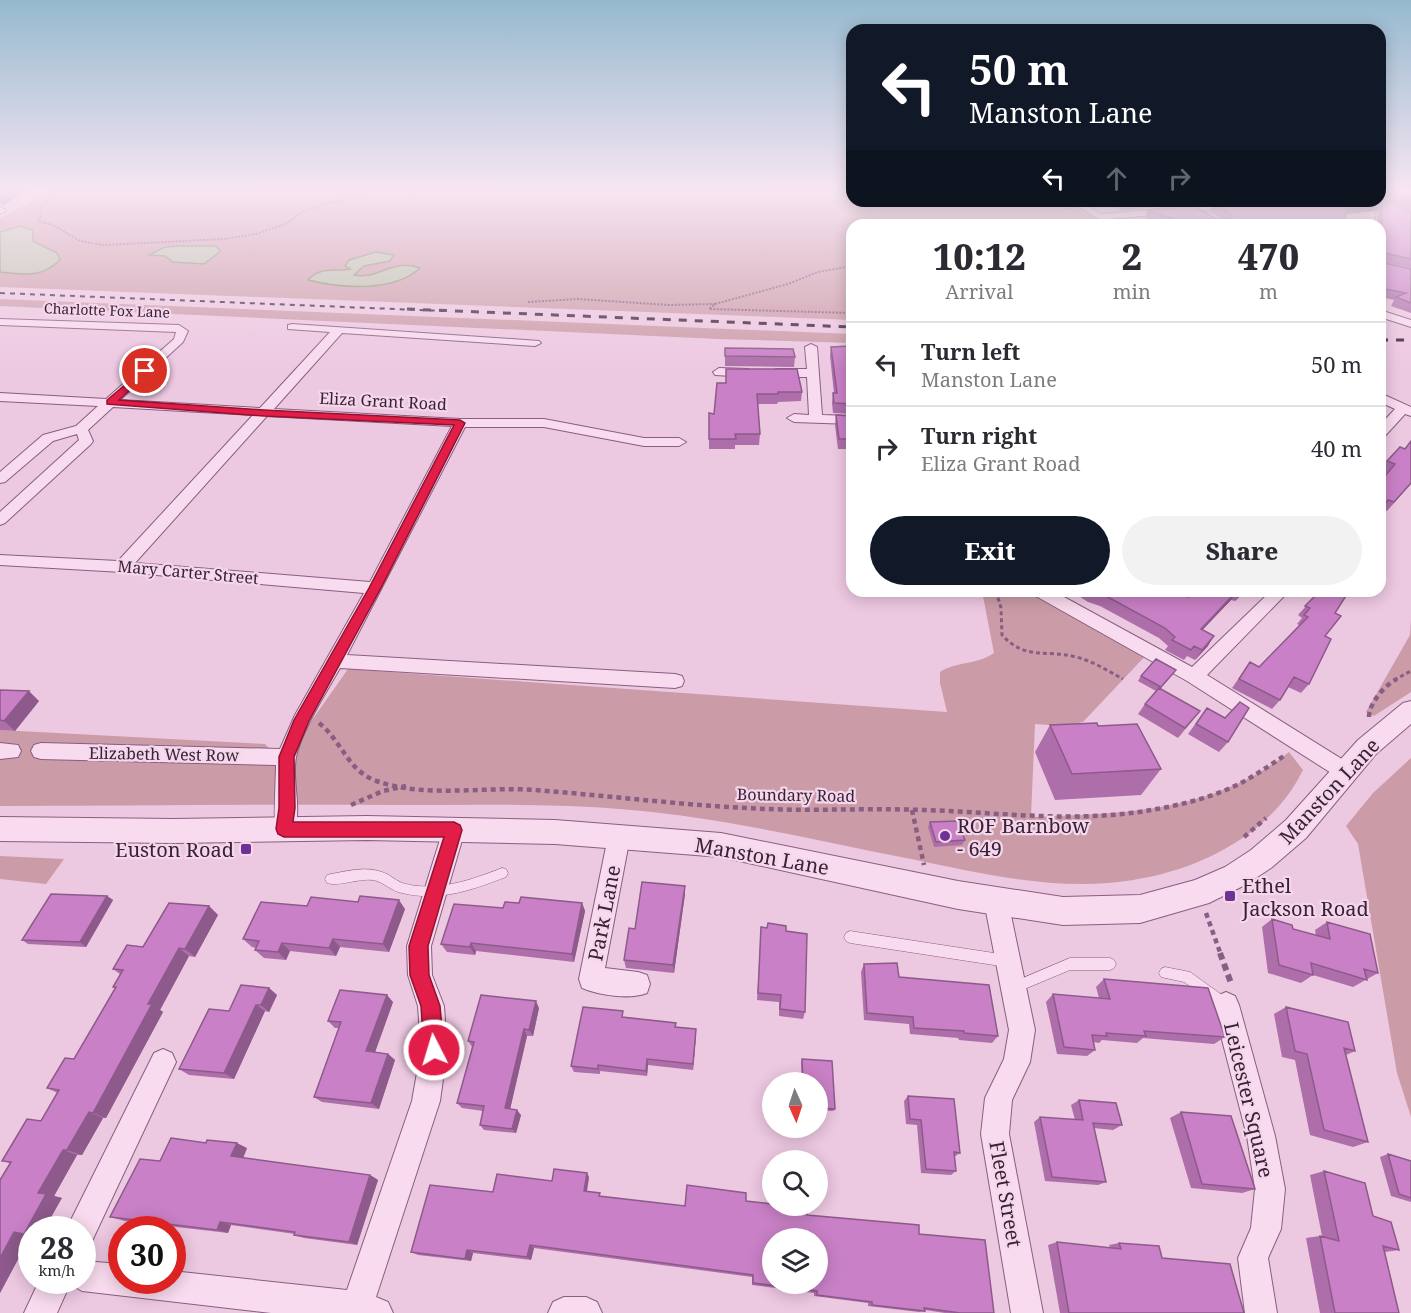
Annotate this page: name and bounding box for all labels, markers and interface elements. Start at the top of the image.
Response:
text: 50 m [969,40,1069,97]
icon: left [870,48,948,126]
text: Manston Lane [969,94,1153,131]
icon: left [1037,162,1070,195]
icon: ahead [1100,162,1133,195]
icon: right [1163,162,1196,195]
text: 10:12 [933,232,1026,281]
text: 2 [1122,232,1142,281]
text: 470 [1238,232,1299,281]
text: Arrival [945,278,1014,305]
text: min [1113,278,1151,305]
text: m [1259,278,1278,305]
street label: Charlotte Fox Lane [44,298,170,322]
text: Turn left [921,336,1020,366]
pin [119,345,170,396]
icon: left [870,348,903,381]
text: 50 m [1311,349,1362,379]
icon: arrive [128,354,161,387]
text: Manston Lane [921,366,1057,393]
street label: Eliza Grant Road [319,387,448,415]
text: Turn right [921,420,1037,450]
icon: right [870,432,903,465]
text: 40 m [1311,433,1362,463]
text: Eliza Grant Road [921,450,1081,477]
button: Exit [870,516,1110,585]
button: Share [1122,516,1362,585]
street label: Mary Carter Street [116,555,260,589]
street label: Manston Lane [1273,732,1385,850]
street label: Elizabeth West Row [89,742,240,766]
street label: Boundary Road [737,783,856,807]
place label: ROF Barnbow - 649 [957,812,1090,862]
marker: ROF Barnbow - 649 [938,829,952,843]
street label: Manston Lane [693,831,831,881]
place label: Euston Road [115,836,234,863]
marker: Euston Road [239,842,253,856]
street label: Park Lane [581,863,627,963]
place label: Ethel Jackson Road [1241,872,1369,922]
marker: Ethel Jackson Road [1223,889,1237,903]
position arrow [402,1018,466,1082]
street label: Leicester Square [1218,1020,1280,1180]
north arrow [762,1072,828,1138]
map controls [762,1072,828,1294]
street label: Fleet Street [983,1139,1029,1249]
button: search [762,1150,828,1216]
speed limit sign: 30 [108,1216,186,1294]
text: 28 [40,1227,74,1268]
button: layers [762,1228,828,1294]
text: km/h [39,1260,75,1280]

